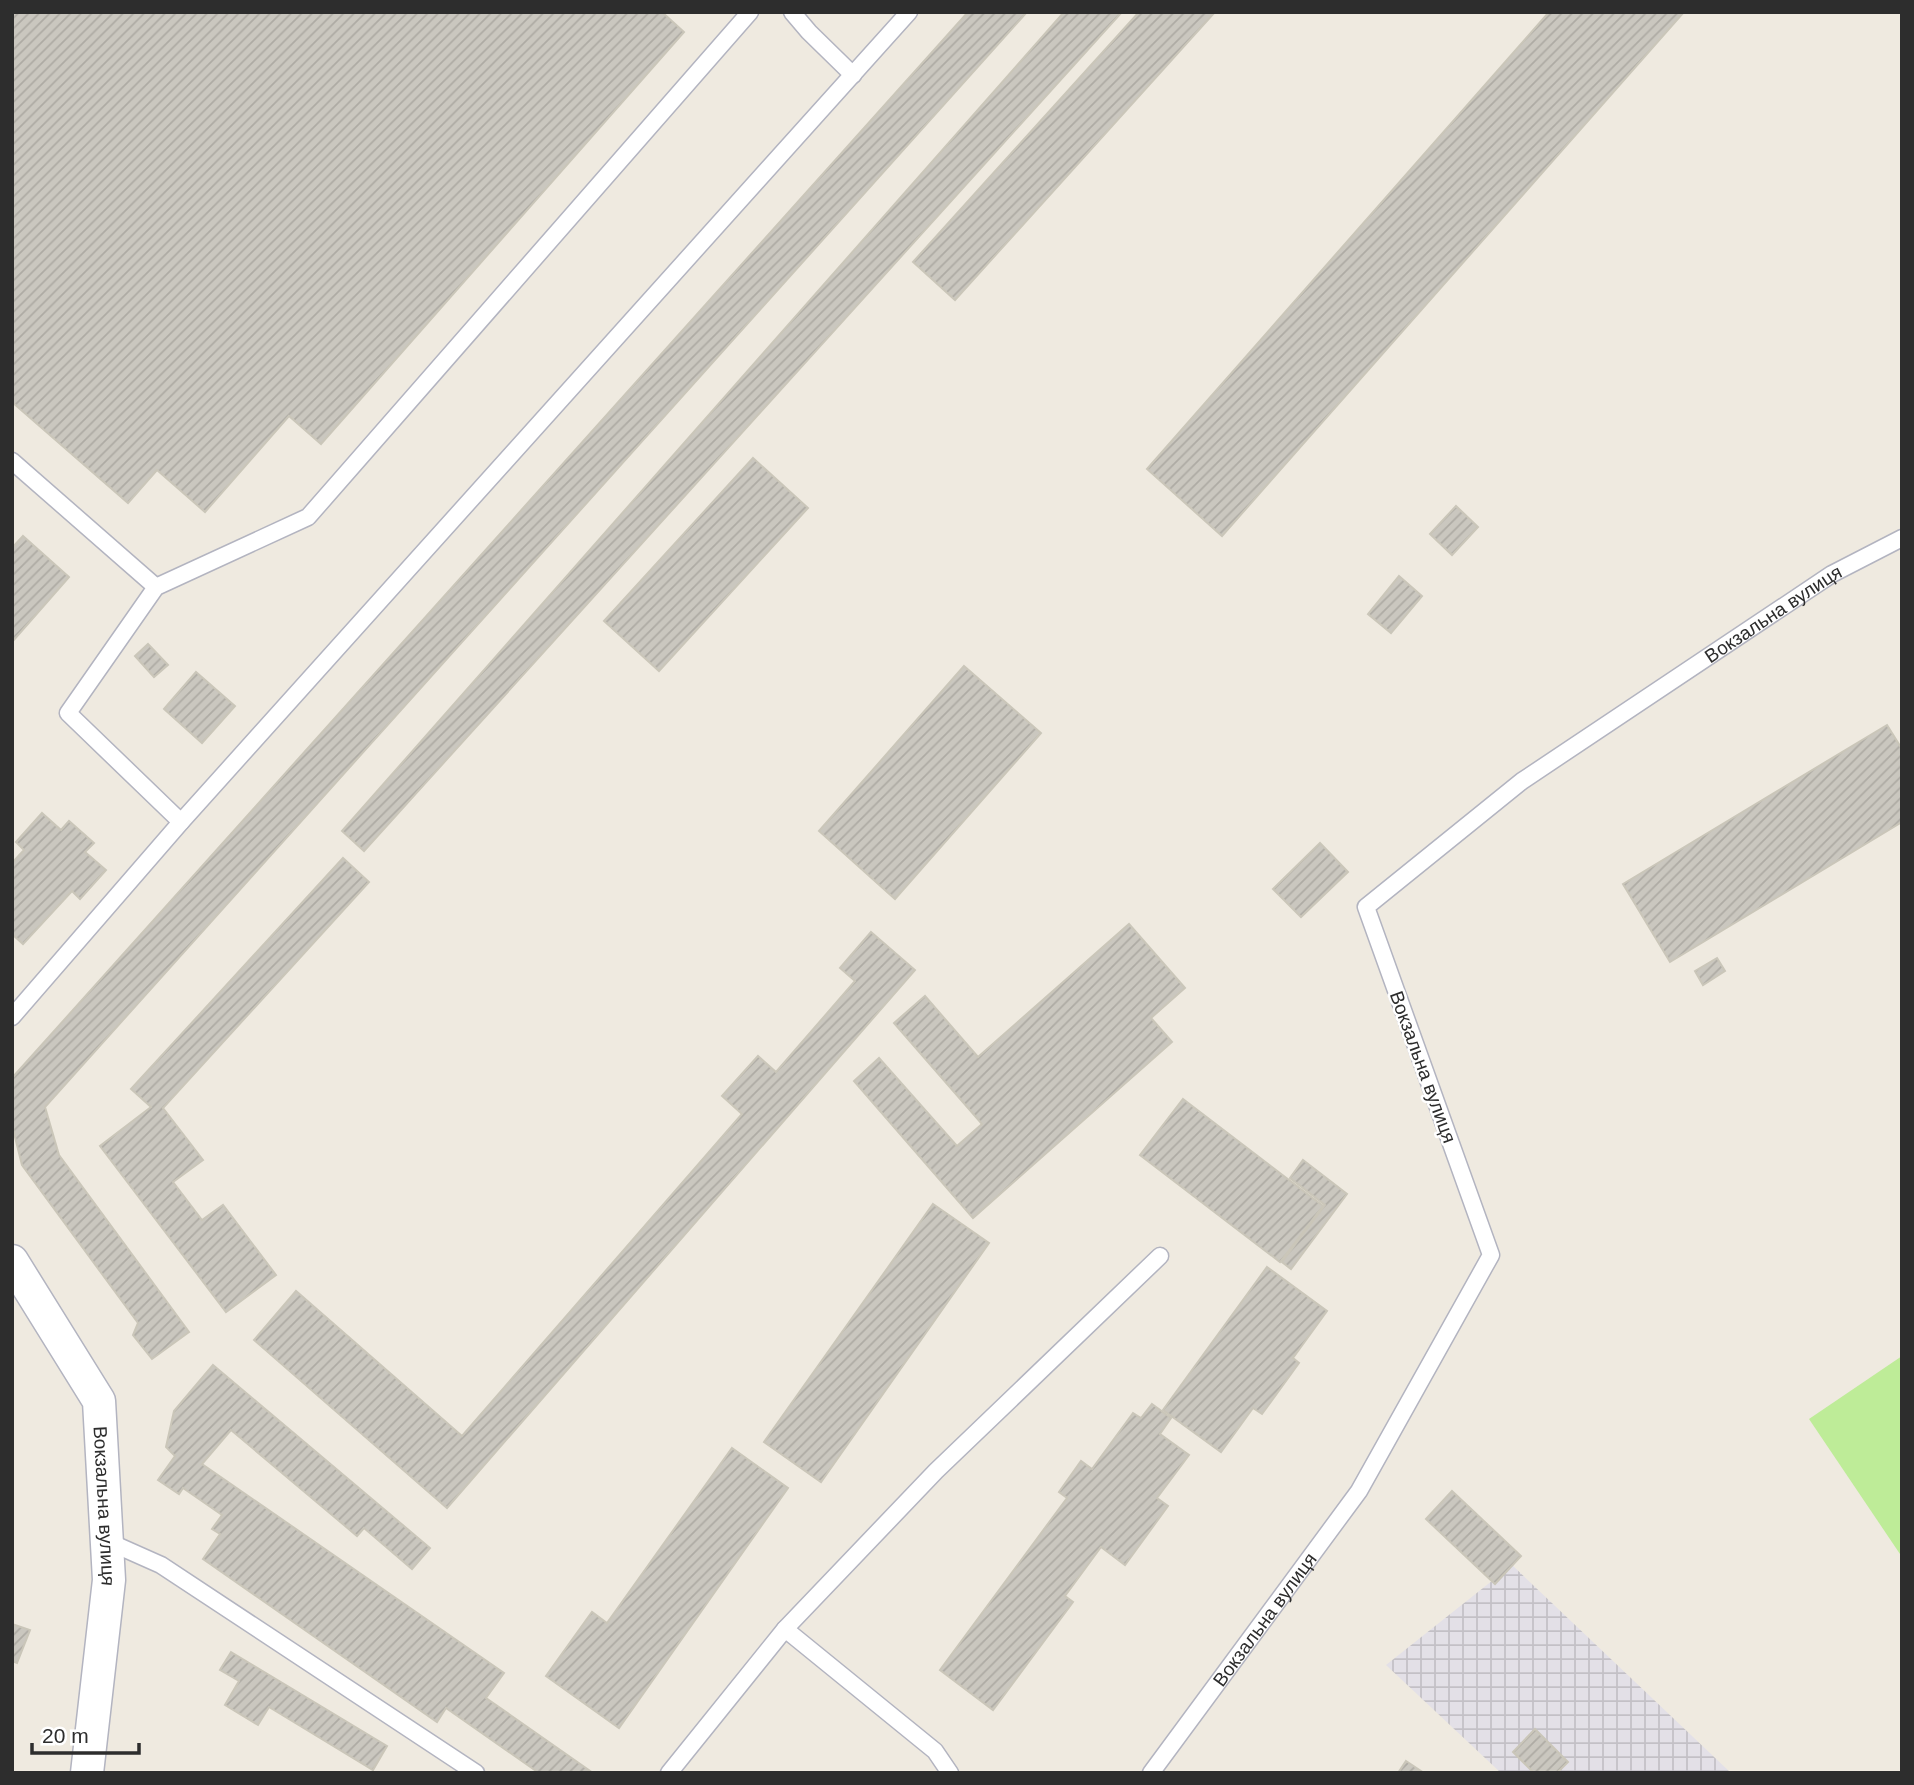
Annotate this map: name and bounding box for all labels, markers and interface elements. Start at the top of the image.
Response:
street label: Вокзальна вулиця [1701,560,1845,667]
street label: Вокзальна вулиця [1386,988,1460,1146]
street label: Вокзальна вулиця [90,1425,120,1587]
street label: Вокзальна вулиця [1208,1549,1320,1690]
scale bar [32,1712,138,1756]
text: 20 m [42,1724,89,1747]

